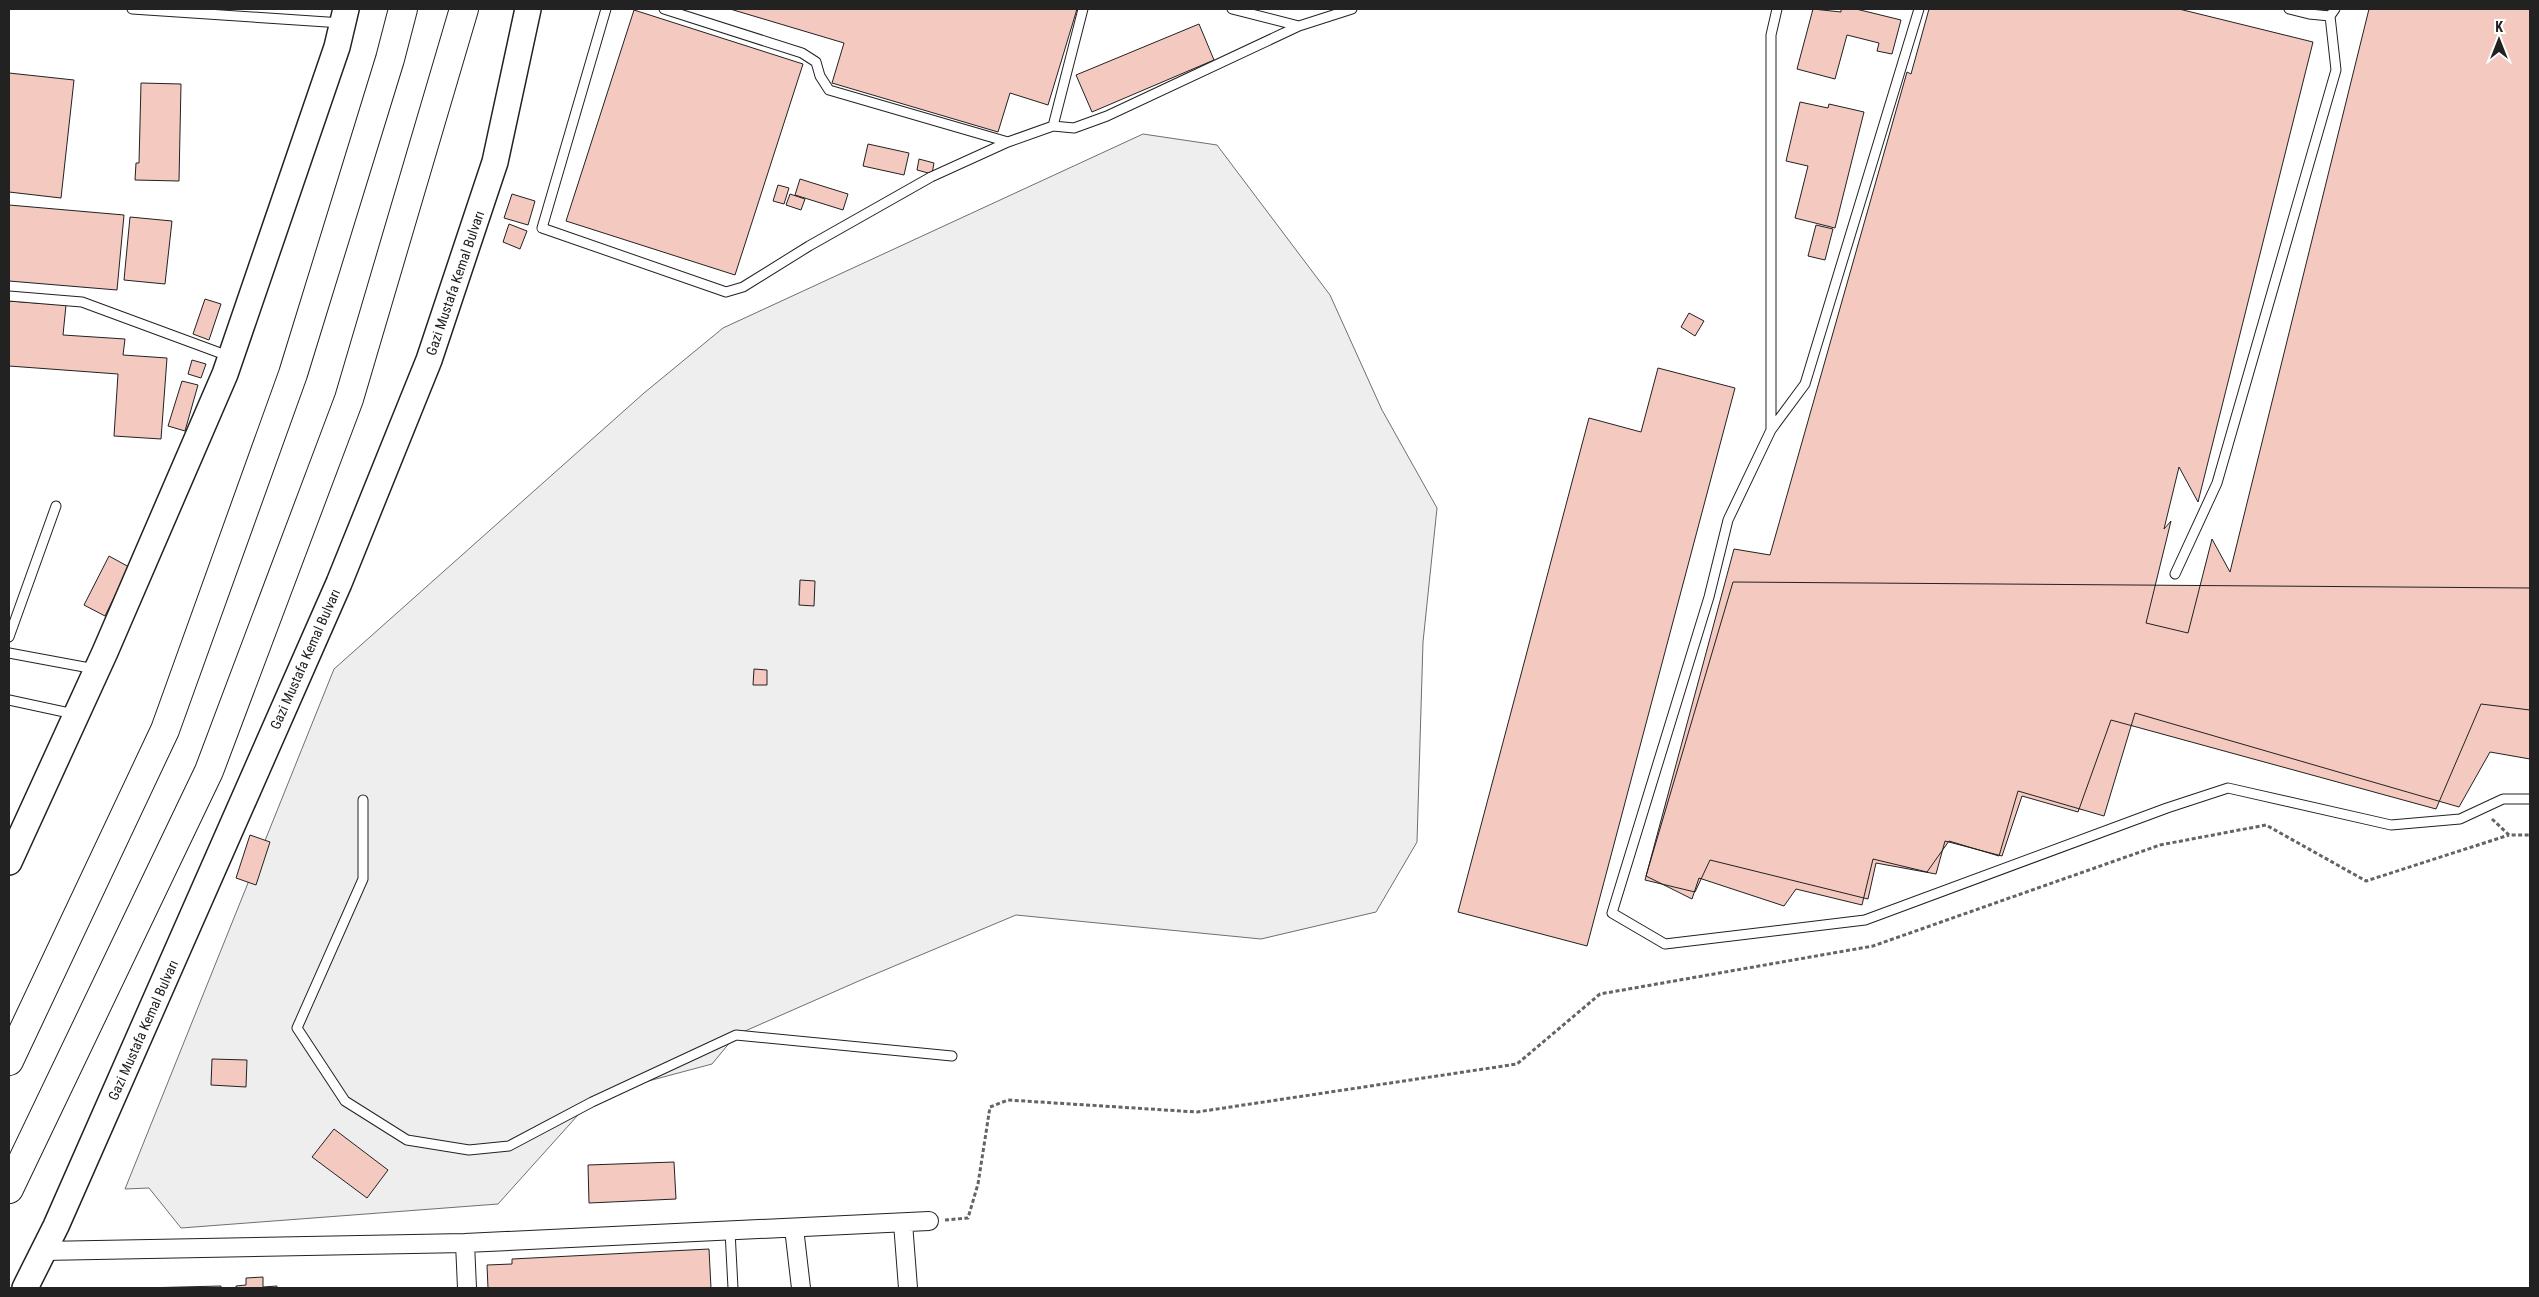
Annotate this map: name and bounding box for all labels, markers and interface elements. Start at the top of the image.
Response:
north arrow [2474,15,2524,65]
text: K [2495,19,2503,35]
street label: Gazi Mustafa Kemal Bulvarı [423,209,487,357]
street label: Gazi Mustafa Kemal Bulvarı [267,586,343,732]
street label: Gazi Mustafa Kemal Bulvarı [105,957,181,1103]

